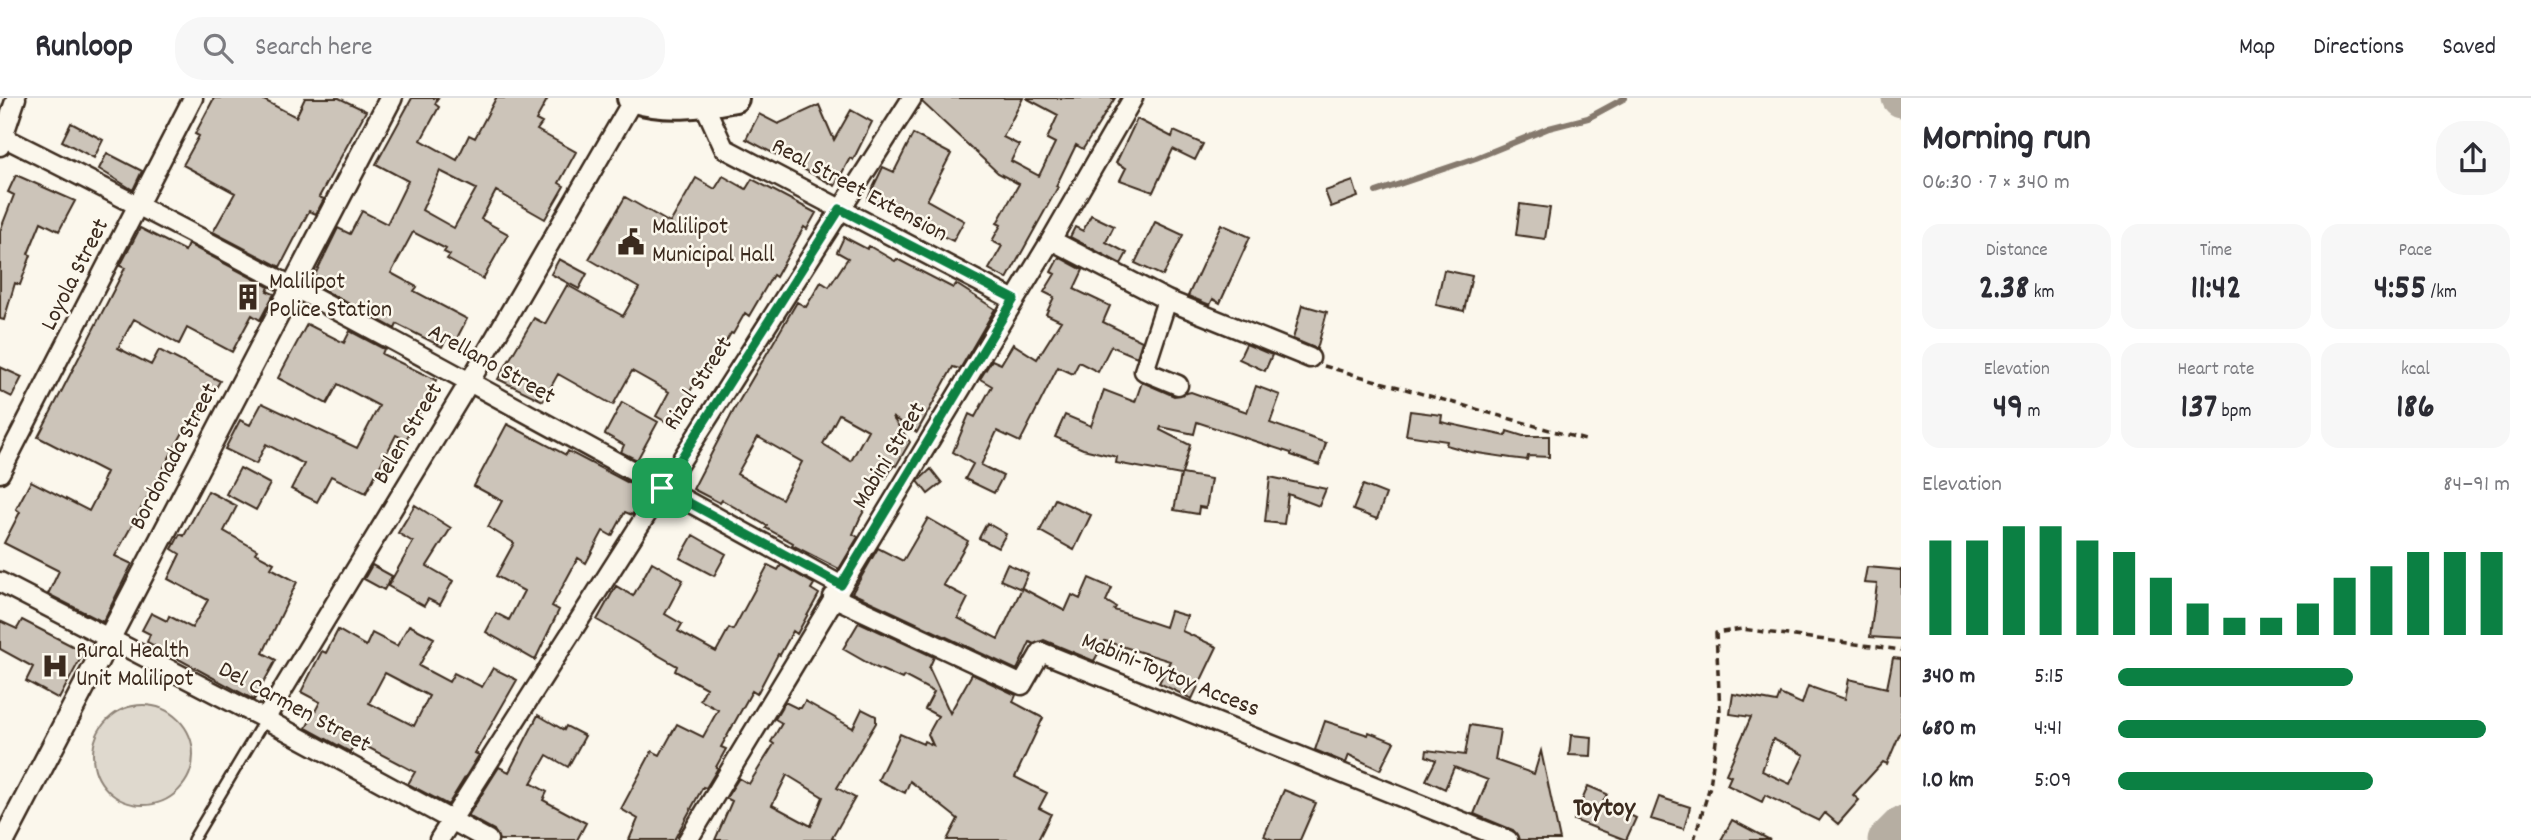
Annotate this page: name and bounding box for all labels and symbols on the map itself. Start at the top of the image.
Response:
street label: Real Street Extension [765,130,953,252]
place label: Malilipot Municipal Hall [652,211,775,273]
street label: Loyola Street [33,213,119,337]
public building icon: Malilipot Municipal Hall [616,227,646,257]
place label: Malilipot Police Station [269,266,392,328]
building icon: Malilipot Police Station [233,282,263,312]
street label: Arellano Street [421,316,561,414]
street label: Rizal Street [656,330,742,438]
street label: Belen Street [365,377,453,491]
street label: Bordonada Street [122,378,228,536]
street label: Mabini Street [845,396,935,516]
pin [632,458,692,518]
street label: Mabini-Toytoy Access [1076,625,1264,727]
place label: Rural Health Unit Malilipot [76,635,194,697]
hospital icon: Rural Health Unit Malilipot [40,651,70,681]
street label: Del Carmen Street [212,654,376,763]
district label: Toytoy [1573,791,1636,828]

